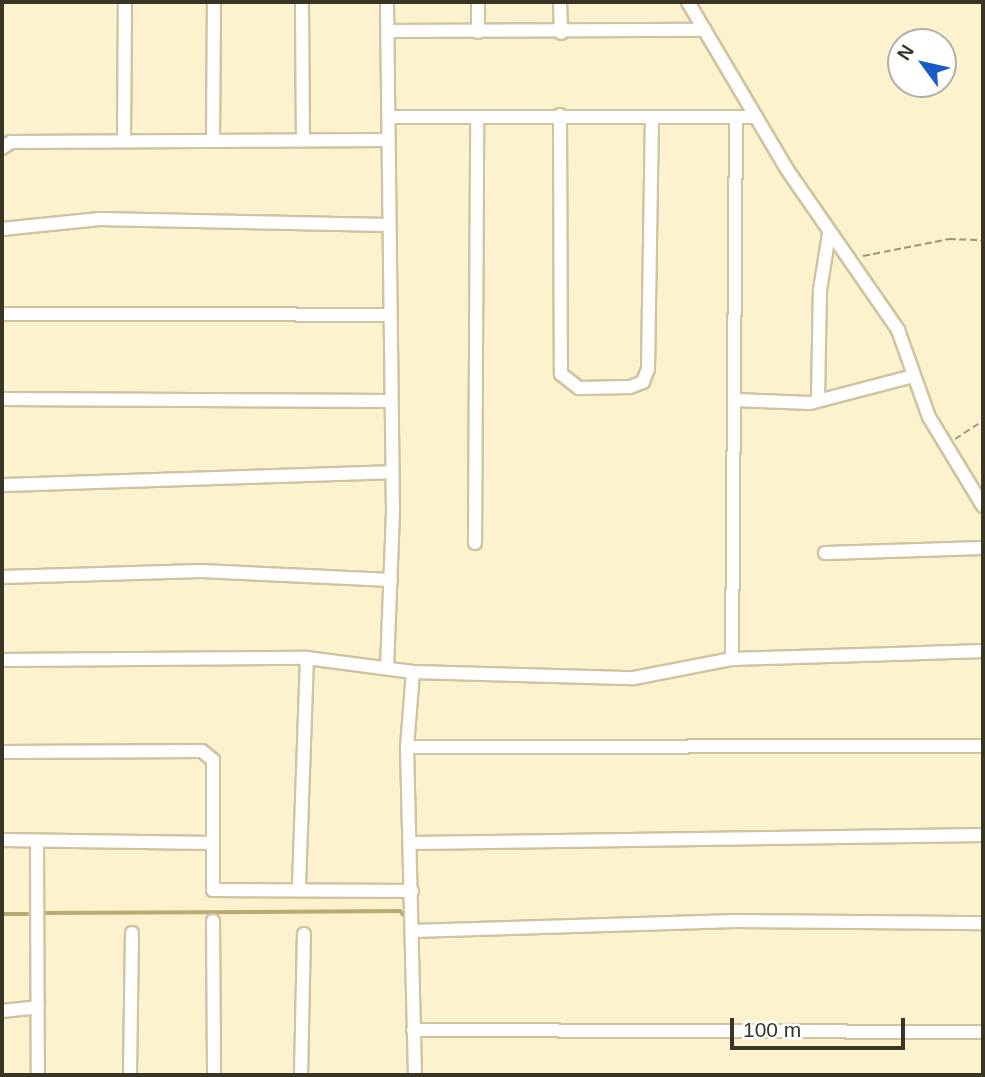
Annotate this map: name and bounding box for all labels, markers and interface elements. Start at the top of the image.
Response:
north arrow [887,28,957,98]
text: N [893,41,918,64]
scale bar [733,1004,908,1048]
text: 100 m [743,1018,801,1041]

